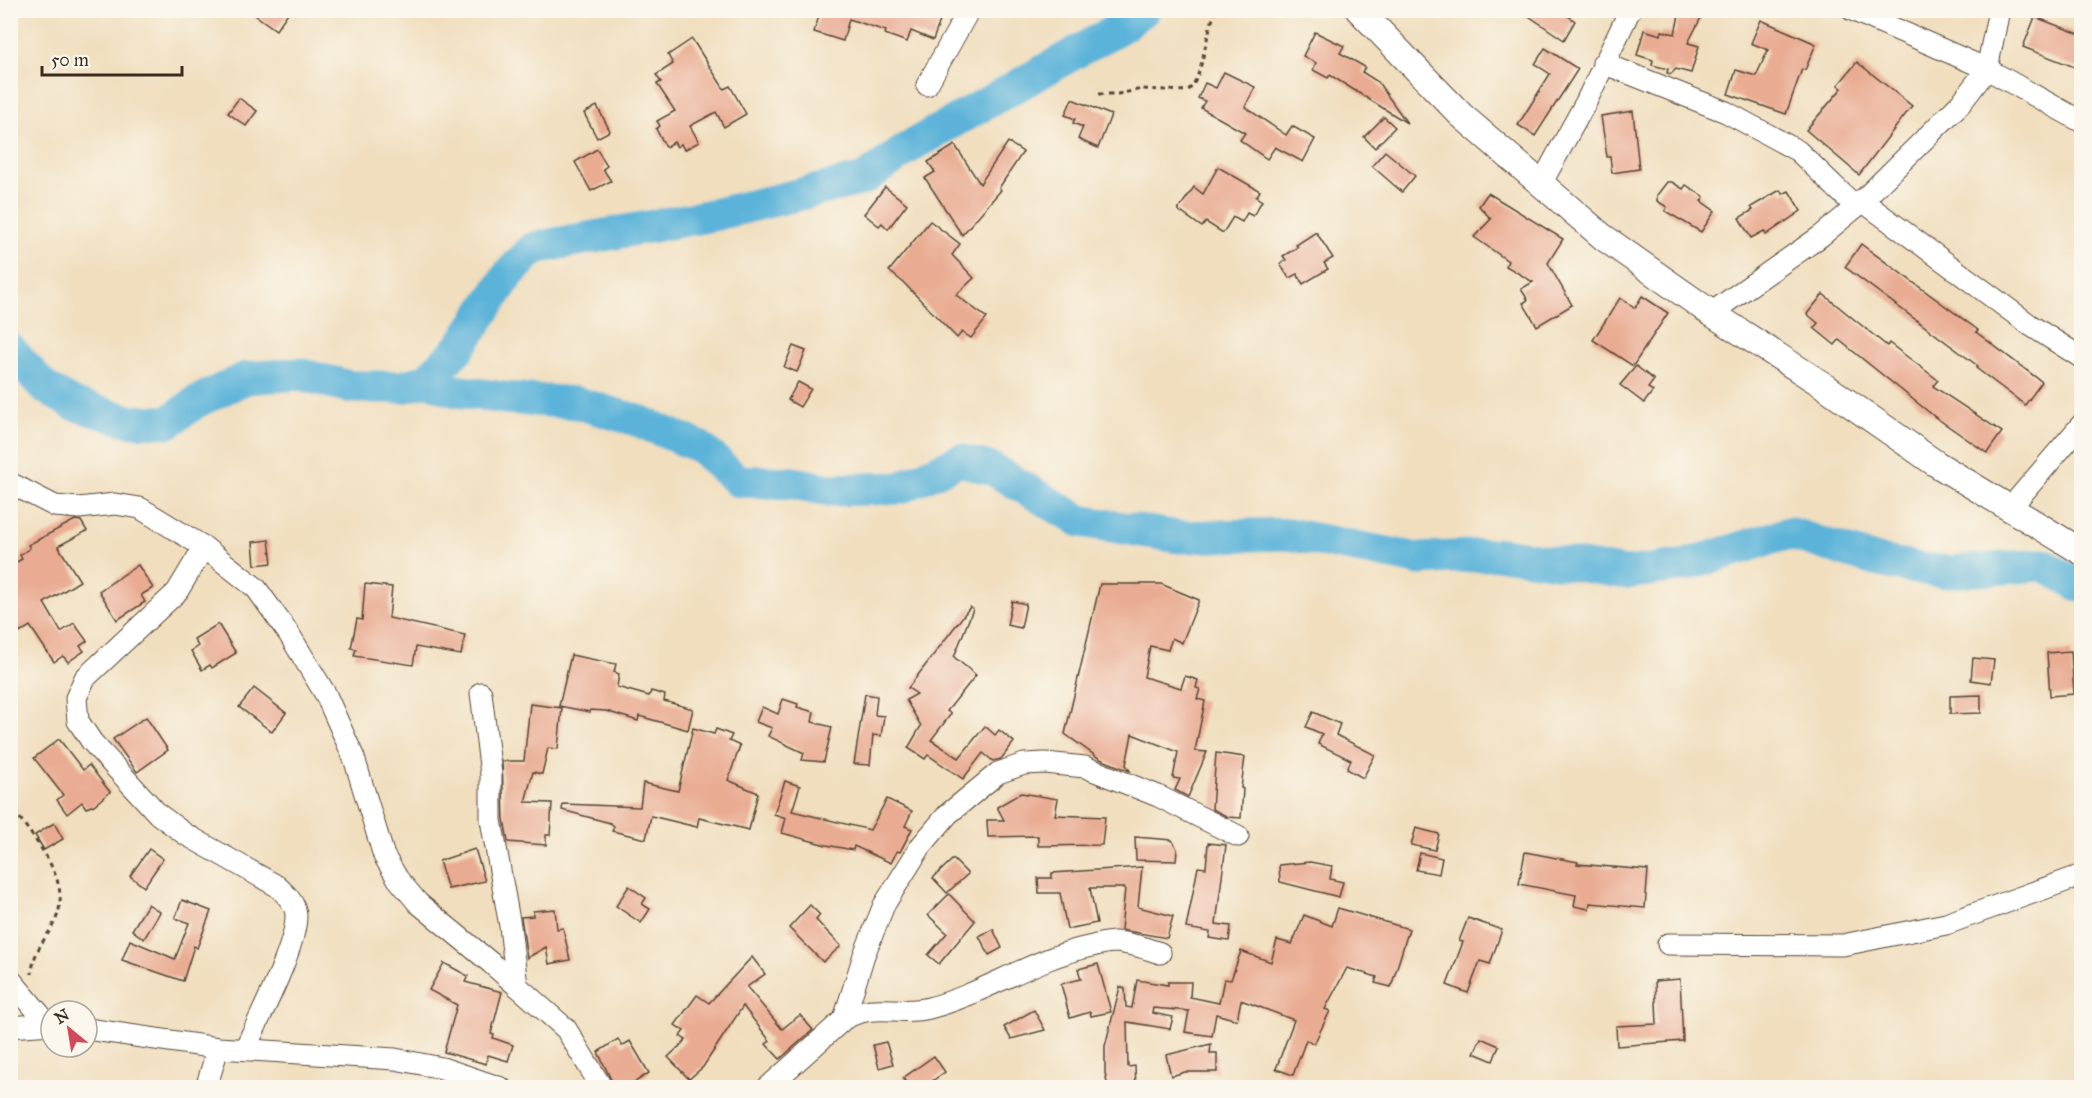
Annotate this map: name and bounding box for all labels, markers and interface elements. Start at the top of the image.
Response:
scale bar [42,39,182,77]
text: 50 m [51,49,89,71]
north arrow [39,999,99,1059]
text: N [51,1005,73,1028]

